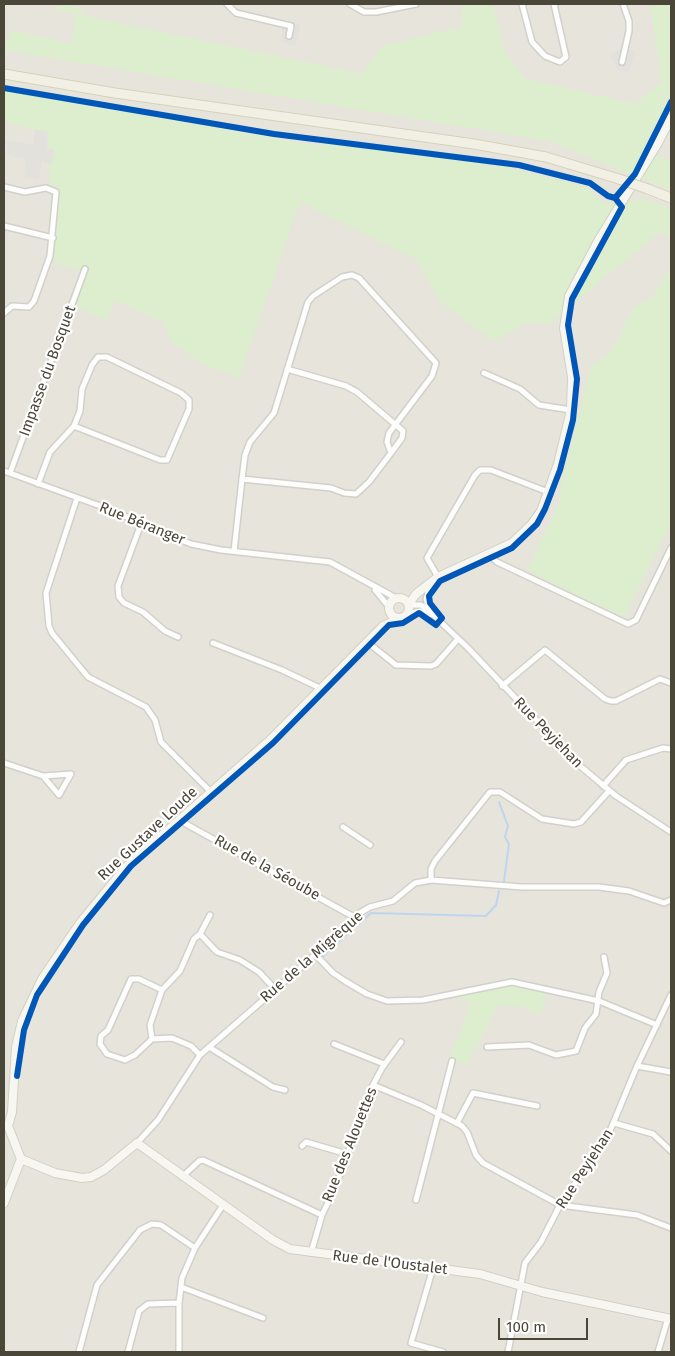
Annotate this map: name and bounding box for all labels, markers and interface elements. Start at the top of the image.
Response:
street label: Impasse du Bosquet [16,303,80,439]
street label: Rue Béranger [96,499,188,549]
street label: Rue Peyjehan [510,694,586,772]
street label: Rue Gustave Loude [94,783,202,885]
street label: Rue de la Séoube [211,831,323,905]
street label: Rue de la Migrèque [257,907,367,1007]
street label: Rue des Alouettes [319,1085,381,1205]
street label: Rue Peyjehan [552,1126,618,1212]
street label: Rue de l'Oustalet [331,1247,449,1279]
scale bar [500,1308,590,1340]
text: 100 m [506,1318,546,1336]

